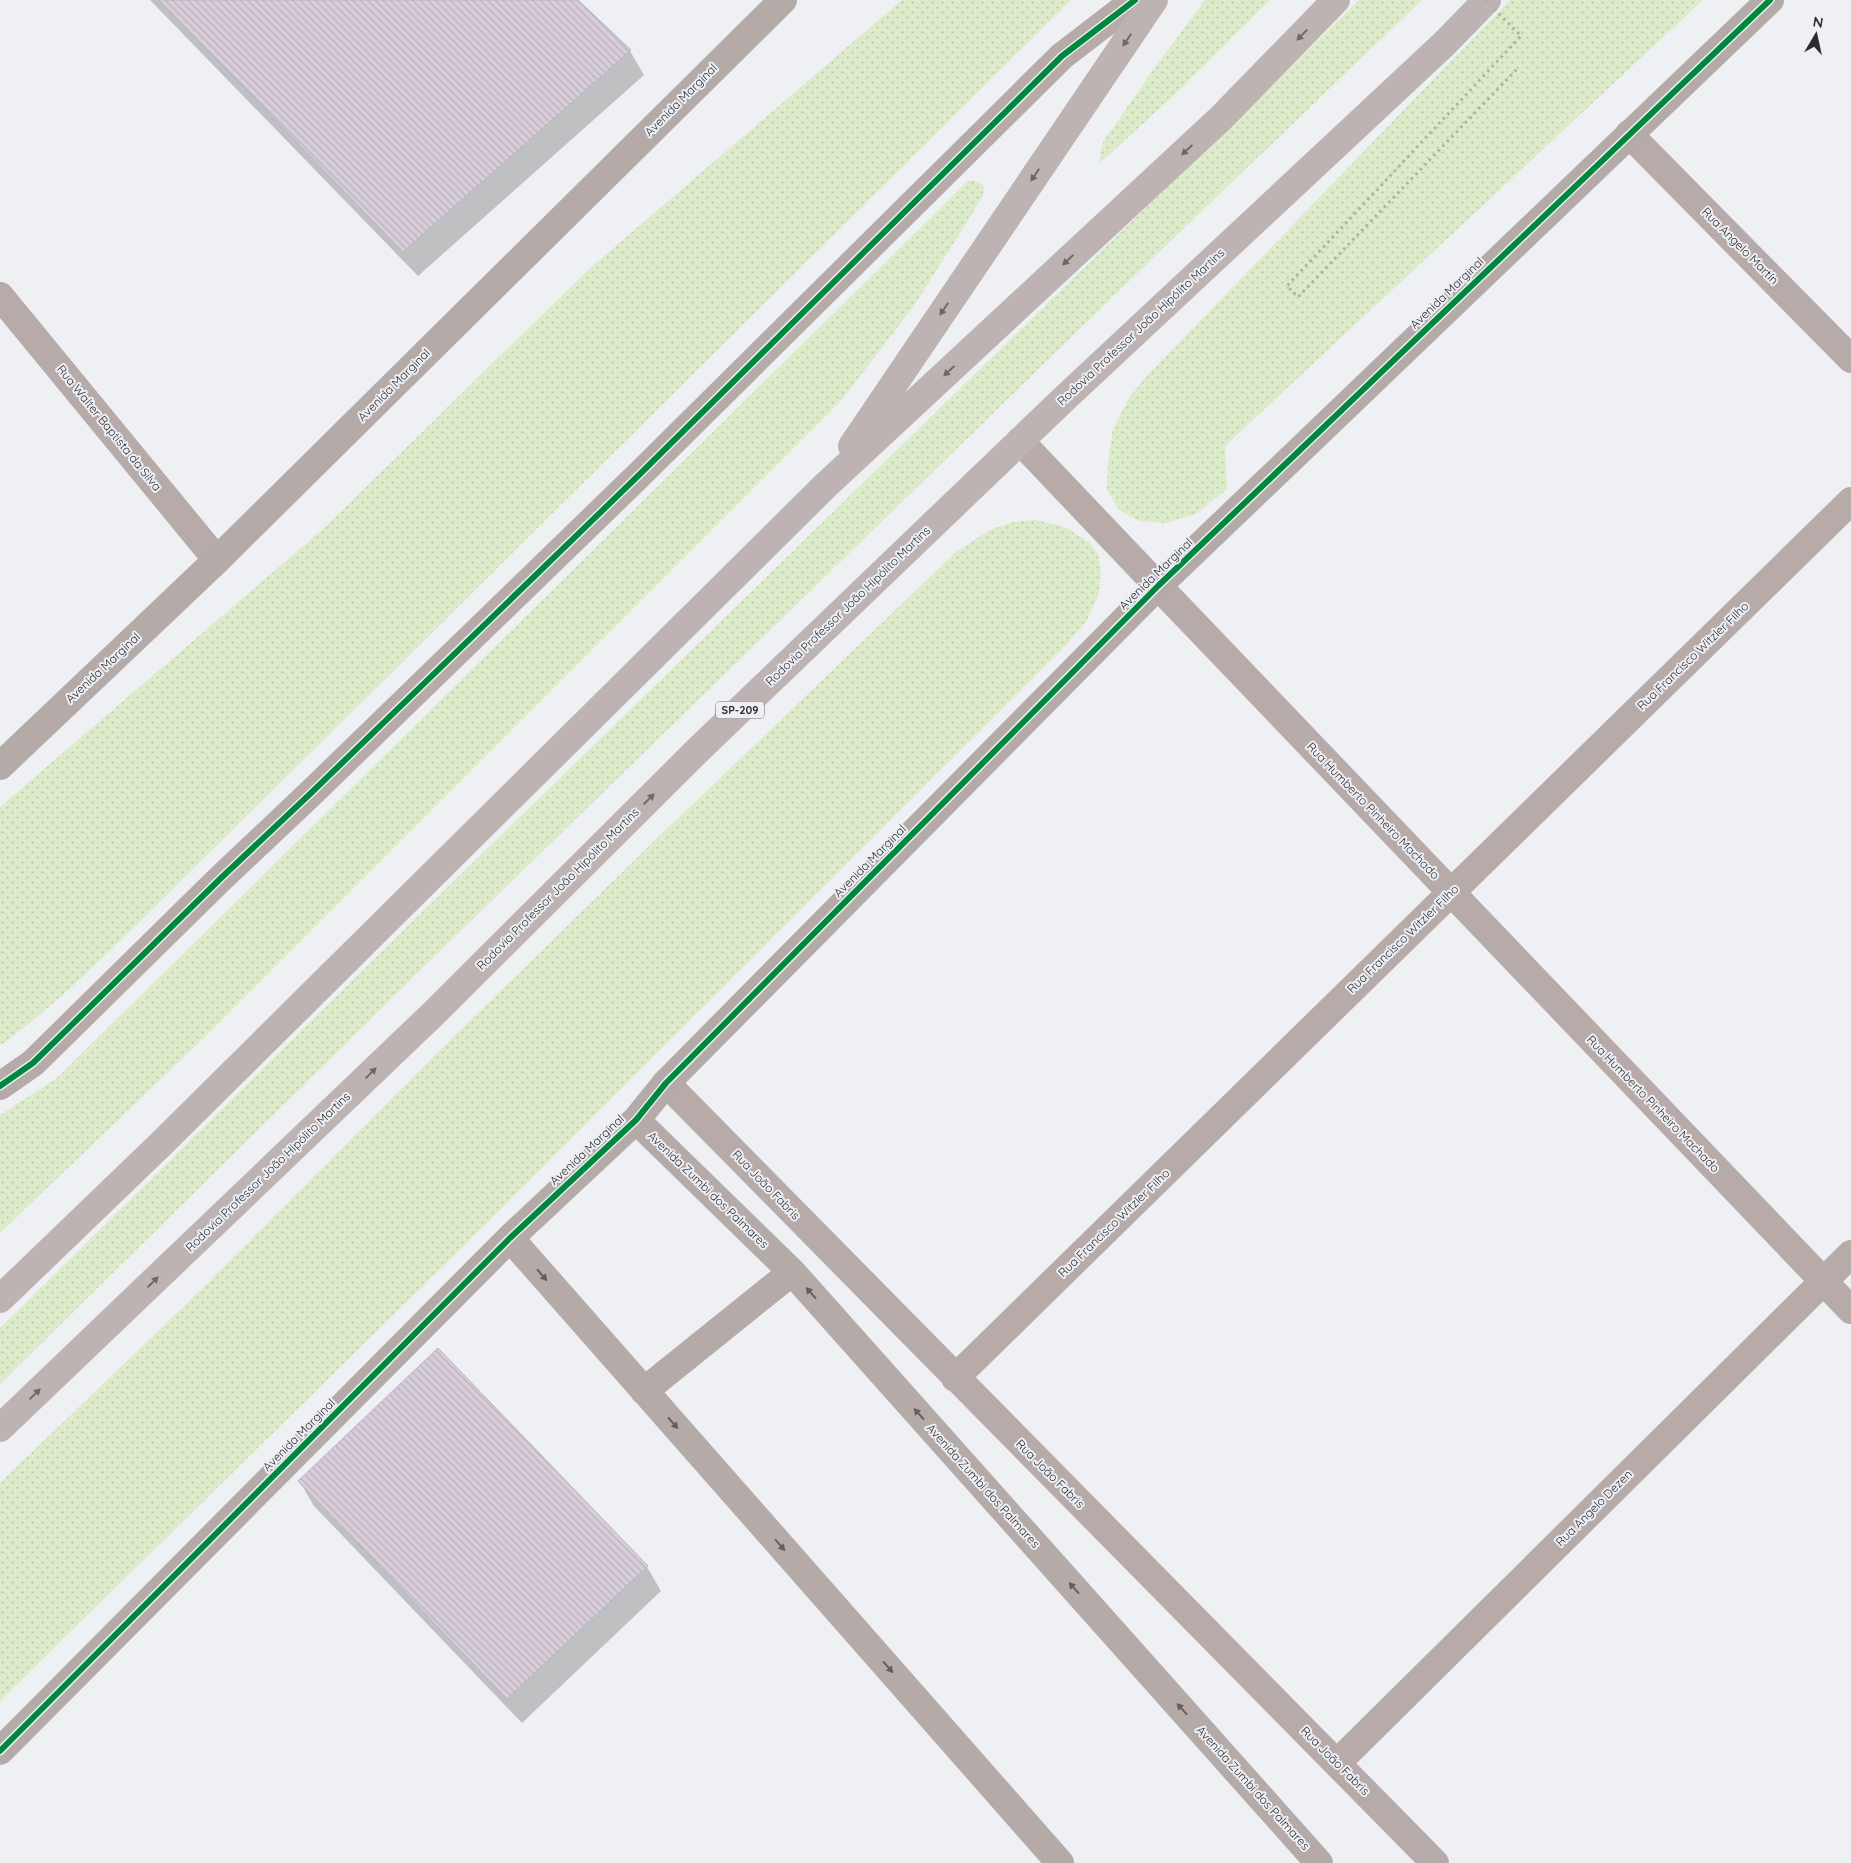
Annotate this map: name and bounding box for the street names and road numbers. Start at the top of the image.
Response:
street label: Avenida Marginal [641,60,720,139]
street label: Rua Angelo Martín [1699,204,1782,287]
street label: Rodovia Professor João Hipólito Martins [1054,245,1228,408]
street label: Avenida Marginal [1407,254,1487,332]
street label: Avenida Marginal [354,345,433,424]
street label: Rua Walter Baptista da Silva [54,362,165,494]
street label: Rodovia Professor João Hipólito Martins [762,522,934,689]
street label: Avenida Marginal [1116,535,1196,613]
street label: Rua Francisco Witzler Filho [1634,598,1752,713]
street label: Avenida Marginal [62,629,143,706]
road number: SP-209 [716,702,764,718]
street label: Rua Humberto Pinheiro Machado [1304,739,1443,882]
street label: Rodovia Professor João Hipólito Martins [473,804,642,973]
street label: Avenida Marginal [830,821,909,900]
street label: Rua Francisco Witzler Filho [1344,881,1462,996]
street label: Rua Humberto Pinheiro Machado [1584,1032,1723,1175]
street label: Rodovia Professor João Hipólito Martins [182,1088,354,1255]
street label: Avenida Marginal [546,1111,627,1188]
street label: Avenida Zumbi dos Palmares [645,1128,772,1252]
street label: Rua João Fabris [729,1147,804,1223]
street label: Rua Francisco Witzler Filho [1055,1165,1173,1280]
street label: Avenida Marginal [259,1395,338,1474]
street label: Avenida Zumbi dos Palmares [924,1420,1043,1551]
street label: Rua João Fabris [1013,1436,1088,1511]
street label: Rua Angelo Dezen [1552,1466,1635,1549]
street label: Avenida Zumbi dos Palmares [1194,1722,1313,1853]
street label: Rua João Fabris [1298,1723,1373,1798]

